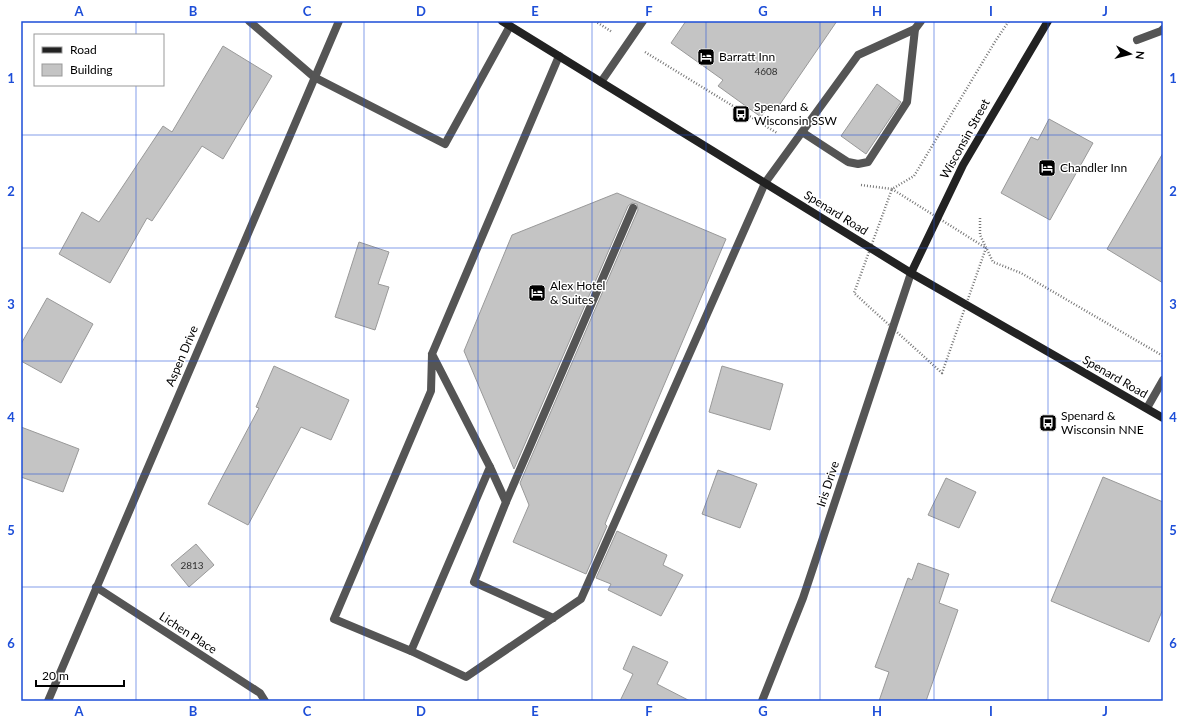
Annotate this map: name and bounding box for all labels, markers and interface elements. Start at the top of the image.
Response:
text: A [73,3,84,19]
text: B [189,3,198,19]
text: C [303,3,312,19]
text: D [416,3,426,19]
text: E [531,3,539,19]
text: F [645,3,653,19]
text: G [758,3,768,19]
text: H [872,3,882,19]
text: I [989,3,993,19]
text: J [1102,3,1108,19]
legend [34,34,164,86]
north arrow [1110,34,1150,74]
text: Road [70,42,97,57]
hotel icon: Barratt Inn [696,47,716,67]
place label: Barratt Inn [719,49,775,64]
text: N [1133,50,1147,60]
text: Building [70,62,113,77]
house number: 4608 [754,65,778,77]
text: 1 [7,70,15,86]
text: 1 [1169,70,1177,86]
street label: Wisconsin Street [936,96,993,181]
place label: Spenard & Wisconsin SSW [754,99,837,128]
bus stop icon: Spenard & Wisconsin SSW [731,104,751,124]
hotel icon: Chandler Inn [1037,158,1057,178]
place label: Chandler Inn [1060,160,1127,175]
text: 2 [7,183,15,199]
text: 2 [1169,183,1177,199]
street label: Spenard Road [801,187,871,238]
place label: Alex Hotel & Suites [550,278,605,307]
hotel icon: Alex Hotel & Suites [527,283,547,303]
text: 3 [7,296,15,312]
text: 3 [1169,296,1177,312]
street label: Aspen Drive [162,323,201,389]
street label: Spenard Road [1080,352,1150,401]
place label: Spenard & Wisconsin NNE [1061,408,1144,437]
text: 4 [7,409,15,425]
text: 4 [1169,409,1177,425]
bus stop icon: Spenard & Wisconsin NNE [1038,413,1058,433]
street label: Iris Drive [813,459,842,509]
text: 5 [7,522,15,538]
text: 5 [1169,522,1177,538]
house number: 2813 [180,559,204,571]
street label: Lichen Place [157,608,220,657]
text: 6 [7,635,15,651]
text: 6 [1169,635,1177,651]
scale bar [36,662,124,688]
text: 20 m [42,668,69,683]
text: A [73,703,84,719]
text: B [189,703,198,719]
text: C [303,703,312,719]
text: D [416,703,426,719]
text: E [531,703,539,719]
text: F [645,703,653,719]
text: G [758,703,768,719]
text: H [872,703,882,719]
text: I [989,703,993,719]
text: J [1102,703,1108,719]

